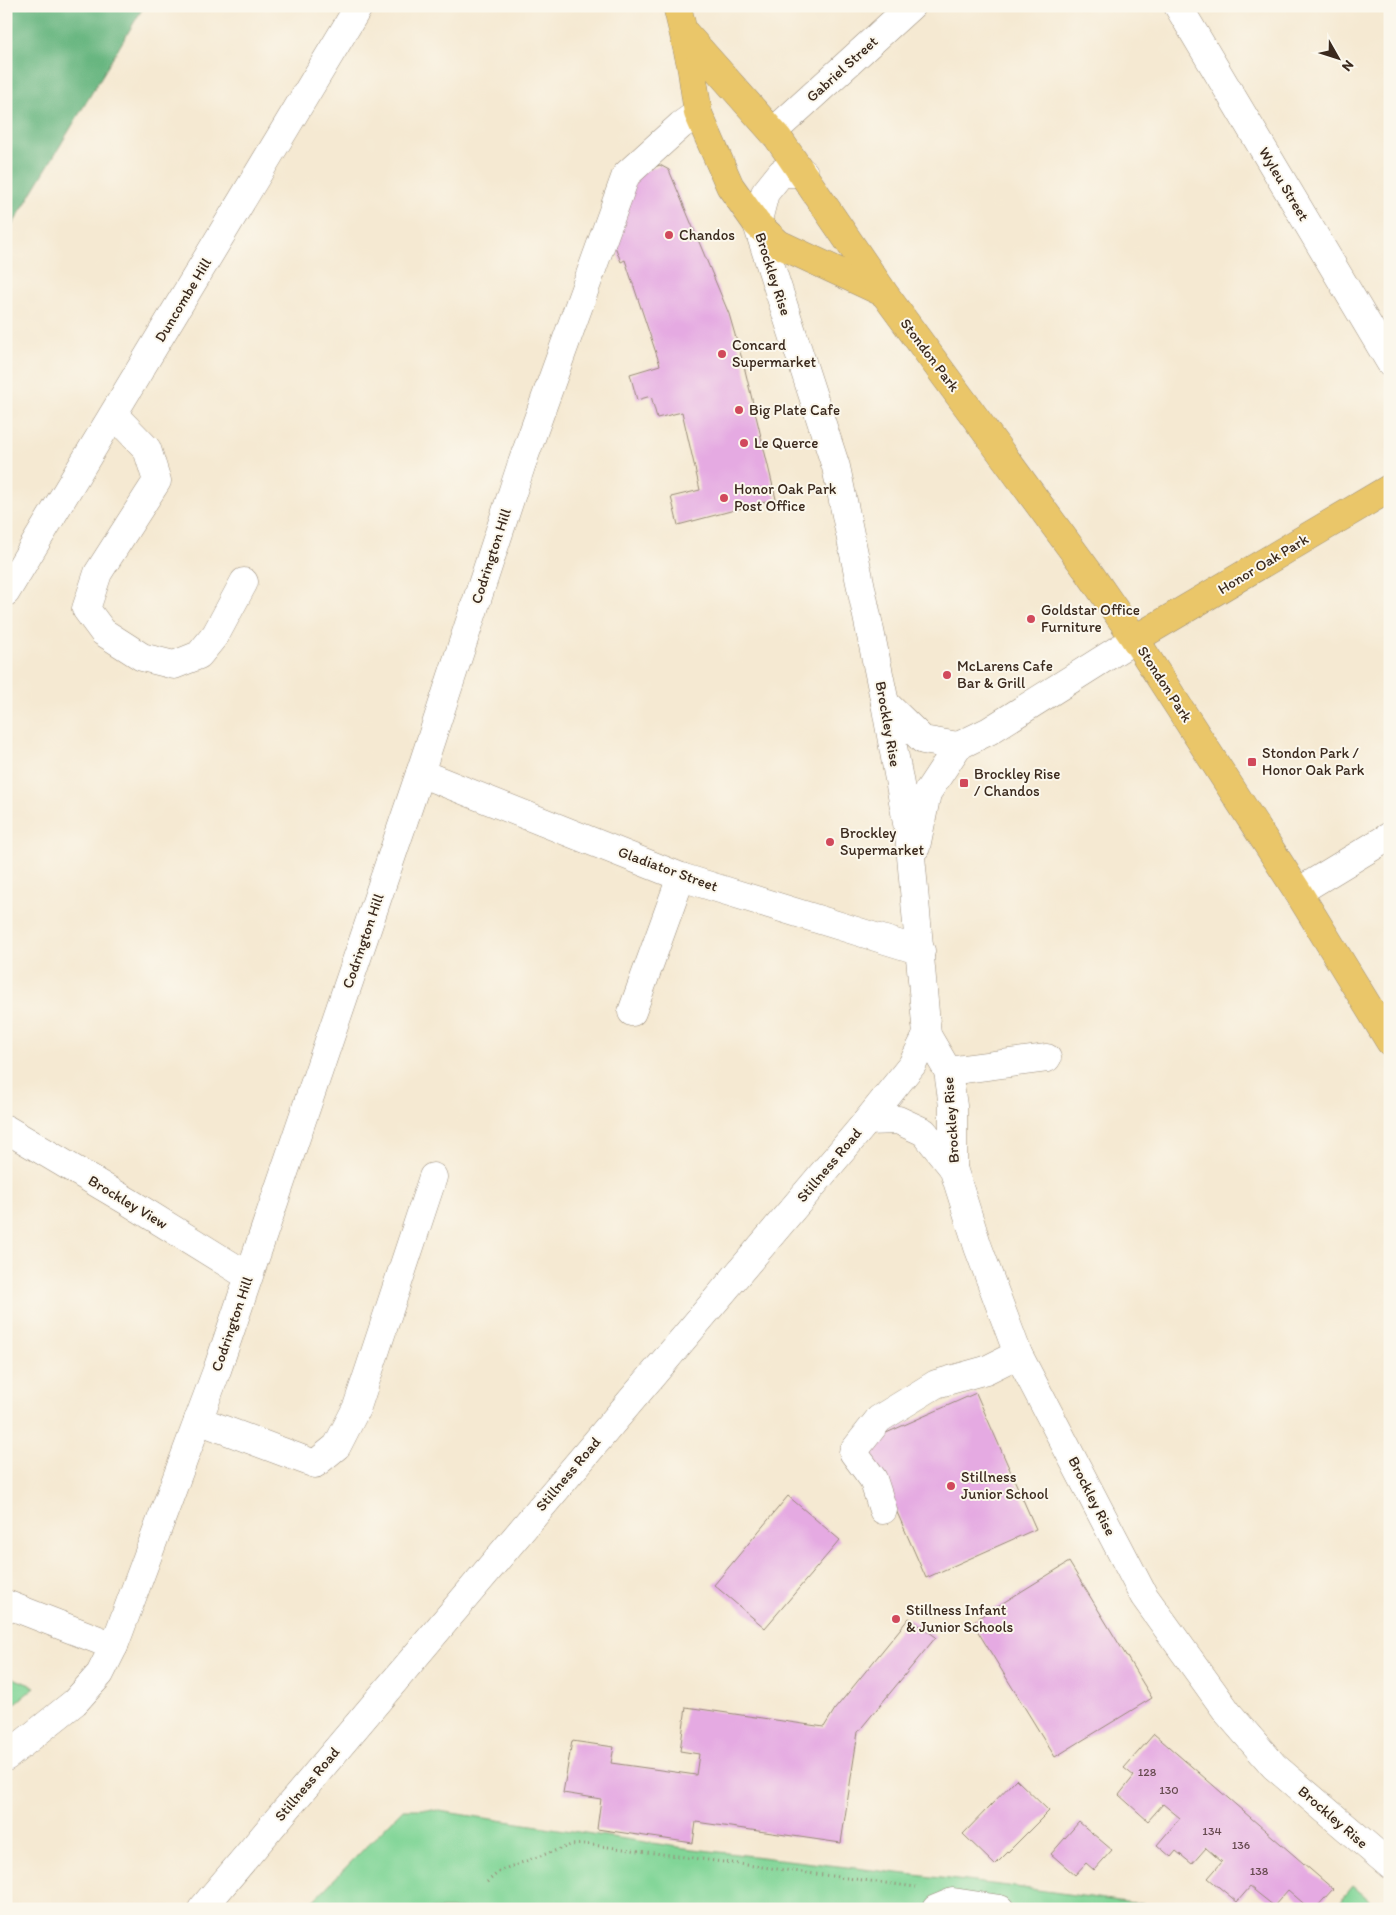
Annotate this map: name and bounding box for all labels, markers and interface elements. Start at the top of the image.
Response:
street label: Gabriel Street [803,32,882,106]
north arrow [1314,32,1364,82]
text: N [1338,57,1357,75]
street label: Wyleu Street [1255,144,1313,224]
place label: Chandos [679,226,735,244]
marker: Chandos [663,229,675,241]
street label: Brockley Rise [751,230,795,318]
street label: Duncombe Hill [151,254,216,345]
street label: Stondon Park [897,315,964,395]
place label: Concard Supermarket [732,336,817,371]
marker: Concard Supermarket [716,348,728,360]
place label: Big Plate Cafe [749,401,840,419]
marker: Big Plate Cafe [733,404,745,416]
place label: Le Querce [754,434,818,452]
marker: Le Querce [738,437,750,449]
place label: Honor Oak Park Post Office [734,480,837,515]
marker: Honor Oak Park Post Office [718,492,730,504]
street label: Codrington Hill [467,505,515,606]
street label: Honor Oak Park [1214,530,1312,598]
place label: Goldstar Office Furniture [1041,601,1140,636]
marker: Goldstar Office Furniture [1025,613,1037,625]
street label: Stondon Park [1134,643,1196,726]
place label: McLarens Cafe Bar & Grill [957,657,1053,692]
marker: McLarens Cafe Bar & Grill [941,669,953,681]
street label: Brockley Rise [872,680,904,768]
place label: Stondon Park / Honor Oak Park [1262,744,1365,779]
marker: Stondon Park / Honor Oak Park [1246,756,1258,768]
place label: Brockley Rise / Chandos [974,765,1060,800]
marker: Brockley Rise / Chandos [958,777,970,789]
place label: Brockley Supermarket [840,824,925,859]
marker: Brockley Supermarket [824,836,836,848]
street label: Gladiator Street [616,843,721,895]
street label: Codrington Hill [338,890,388,991]
street label: Brockley Rise [939,1076,963,1164]
street label: Stillness Road [793,1124,866,1206]
street label: Brockley View [85,1171,171,1233]
street label: Codrington Hill [207,1273,257,1374]
street label: Stillness Road [532,1433,605,1515]
street label: Brockley Rise [1064,1453,1120,1539]
place label: Stillness Junior School [961,1468,1049,1503]
marker: Stillness Junior School [945,1480,957,1492]
place label: Stillness Infant & Junior Schools [906,1601,1014,1636]
marker: Stillness Infant & Junior Schools [890,1613,902,1625]
street label: Stillness Road [271,1743,344,1825]
house number: 128 [1138,1765,1157,1779]
street label: Brockley Rise [1294,1782,1372,1852]
house number: 130 [1159,1783,1179,1797]
house number: 134 [1202,1824,1222,1838]
house number: 136 [1232,1838,1250,1852]
house number: 138 [1250,1864,1269,1878]

